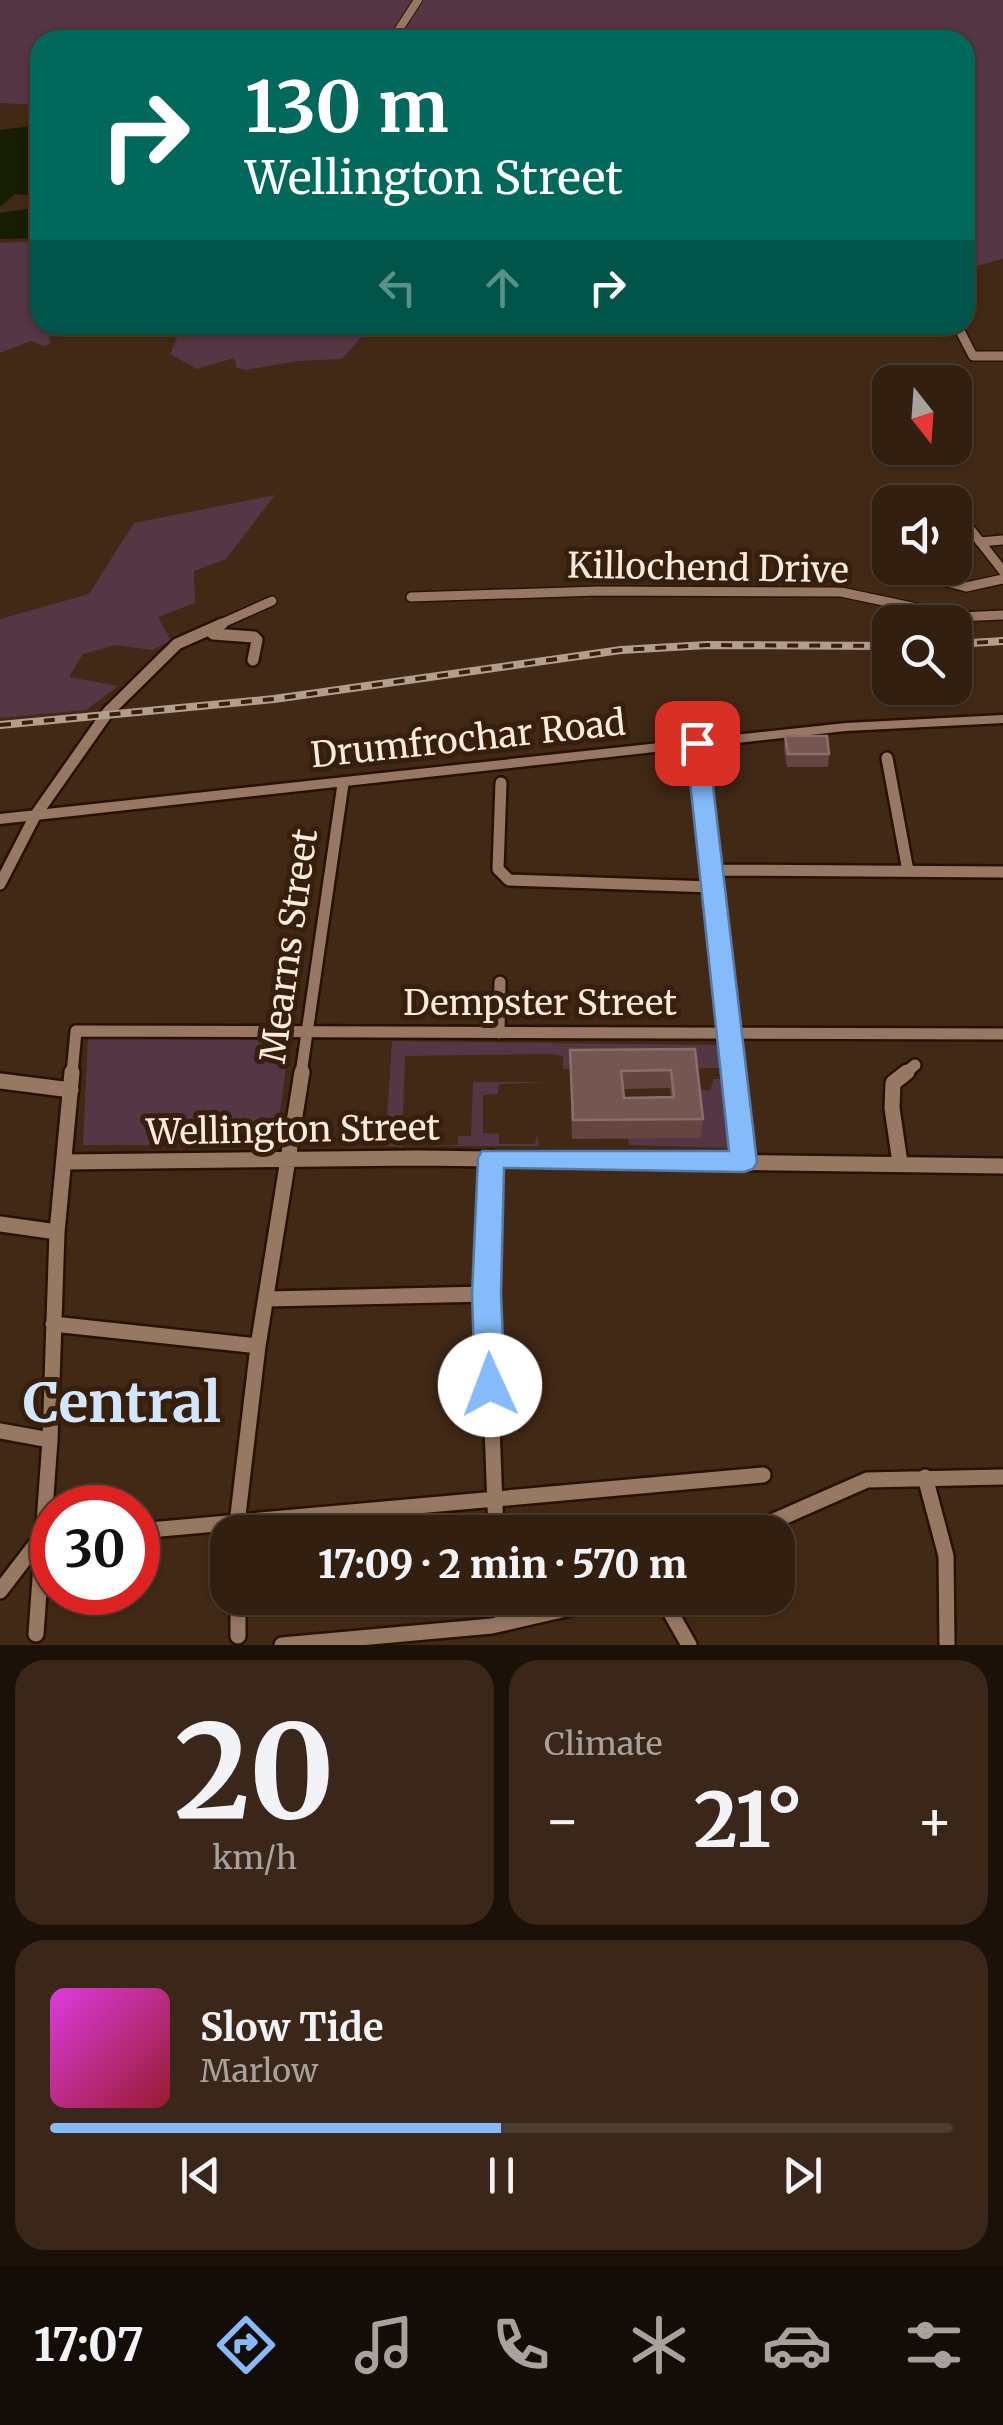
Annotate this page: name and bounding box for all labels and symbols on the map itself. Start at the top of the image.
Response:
north arrow [872,365,972,465]
street label: Killochend Drive [567,544,849,592]
street label: Drumfrochar Road [308,701,628,777]
pin [655,701,740,786]
street label: Mearns Street [251,826,327,1066]
street label: Dempster Street [403,981,677,1025]
street label: Wellington Street [145,1105,441,1155]
position arrow [438,1333,542,1437]
district label: Central [23,1368,221,1437]
speed limit sign: 30 [30,1485,160,1615]

